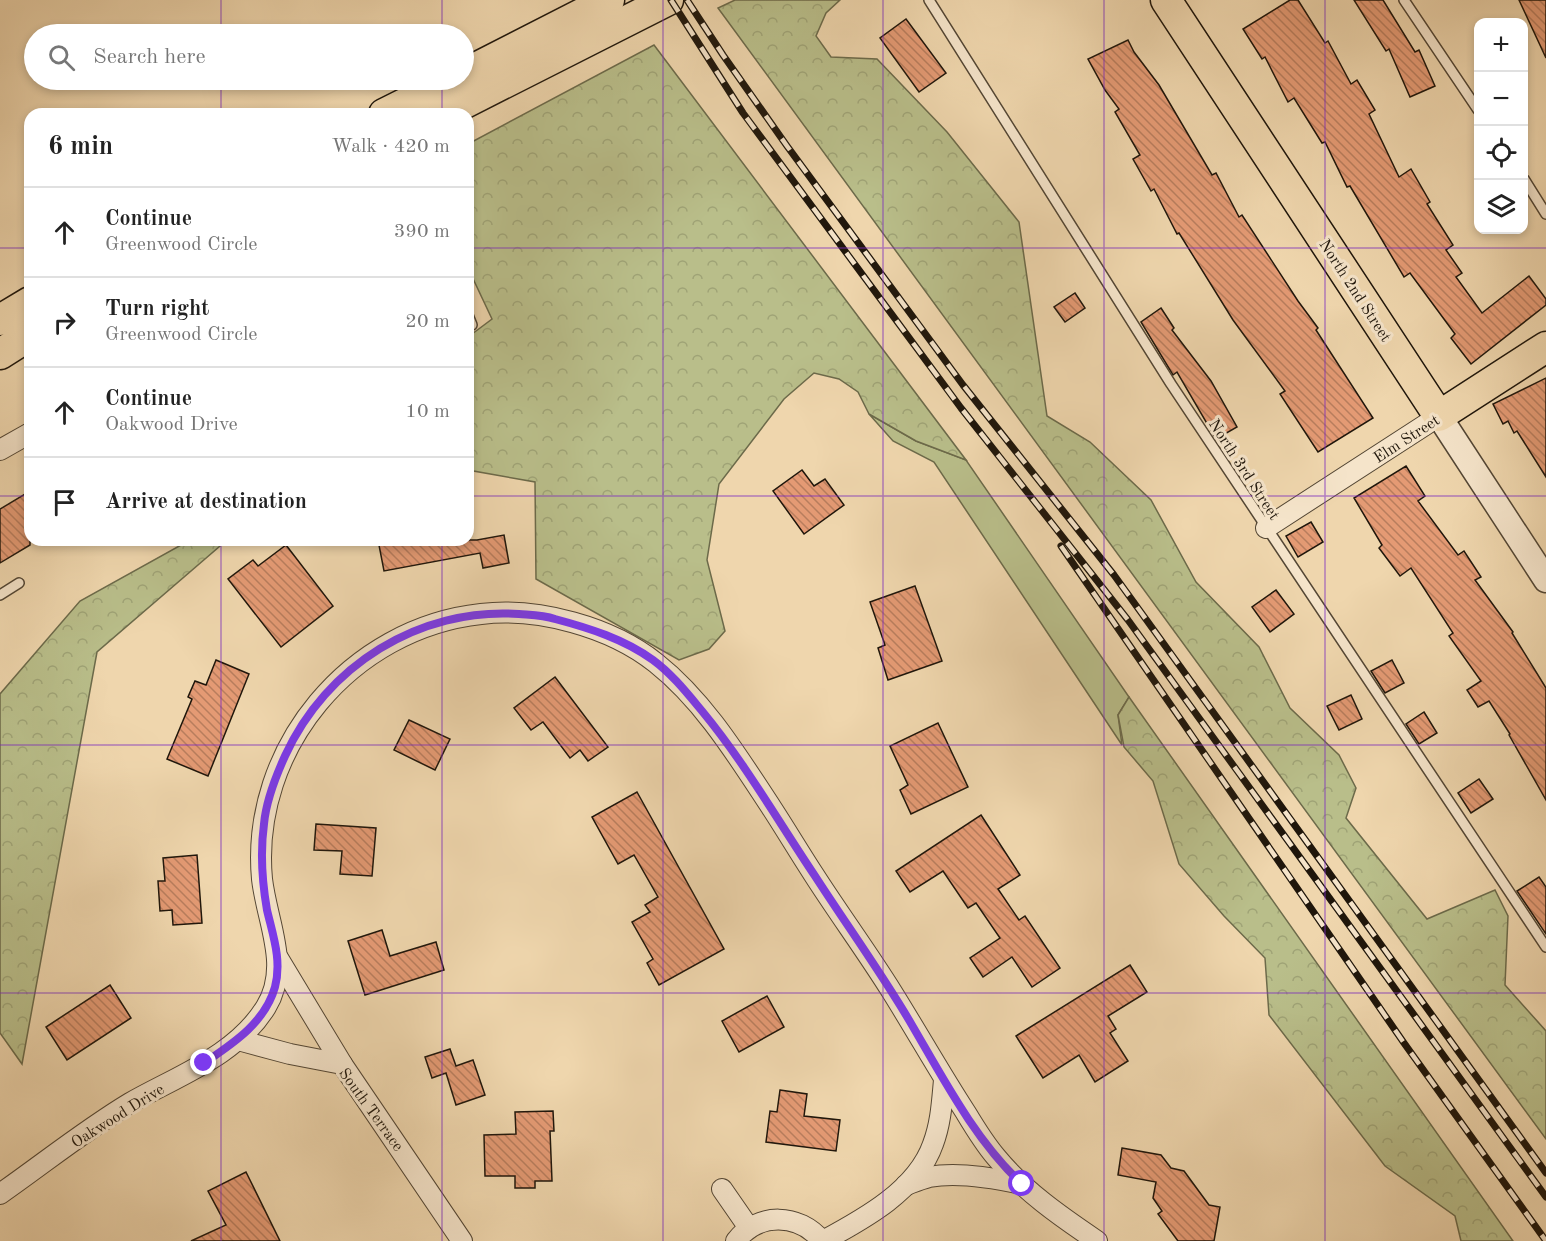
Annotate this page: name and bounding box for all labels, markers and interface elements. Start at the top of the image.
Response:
map controls [1474,18,1528,234]
button: + [1474,18,1528,72]
search box [24,24,474,90]
icon: search [45,41,78,74]
text: Search here [93,46,206,68]
button: − [1474,72,1528,126]
button: locate [1474,126,1528,180]
text: 6 min [48,134,113,160]
text: Walk · 420 m [331,137,450,157]
button: layers [1474,180,1528,234]
text: Continue [105,208,192,230]
icon: ahead [48,216,81,249]
text: 390 m [394,222,450,242]
text: Greenwood Circle [105,235,258,255]
street label: North 2nd Street [1315,237,1394,346]
text: Turn right [105,298,209,320]
icon: right [48,306,81,339]
text: 20 m [405,312,450,332]
text: Greenwood Circle [105,325,258,345]
text: Continue [105,388,192,410]
icon: ahead [48,396,81,429]
text: 10 m [405,402,450,422]
street label: Elm Street [1371,412,1443,467]
text: Oakwood Drive [105,415,238,435]
street label: North 3rd Street [1205,417,1282,524]
icon: arrive [48,486,81,519]
text: Arrive at destination [105,491,307,513]
route end [190,1049,216,1075]
street label: South Terrace [335,1066,406,1155]
street label: Oakwood Drive [69,1082,167,1152]
route start [1008,1170,1034,1196]

